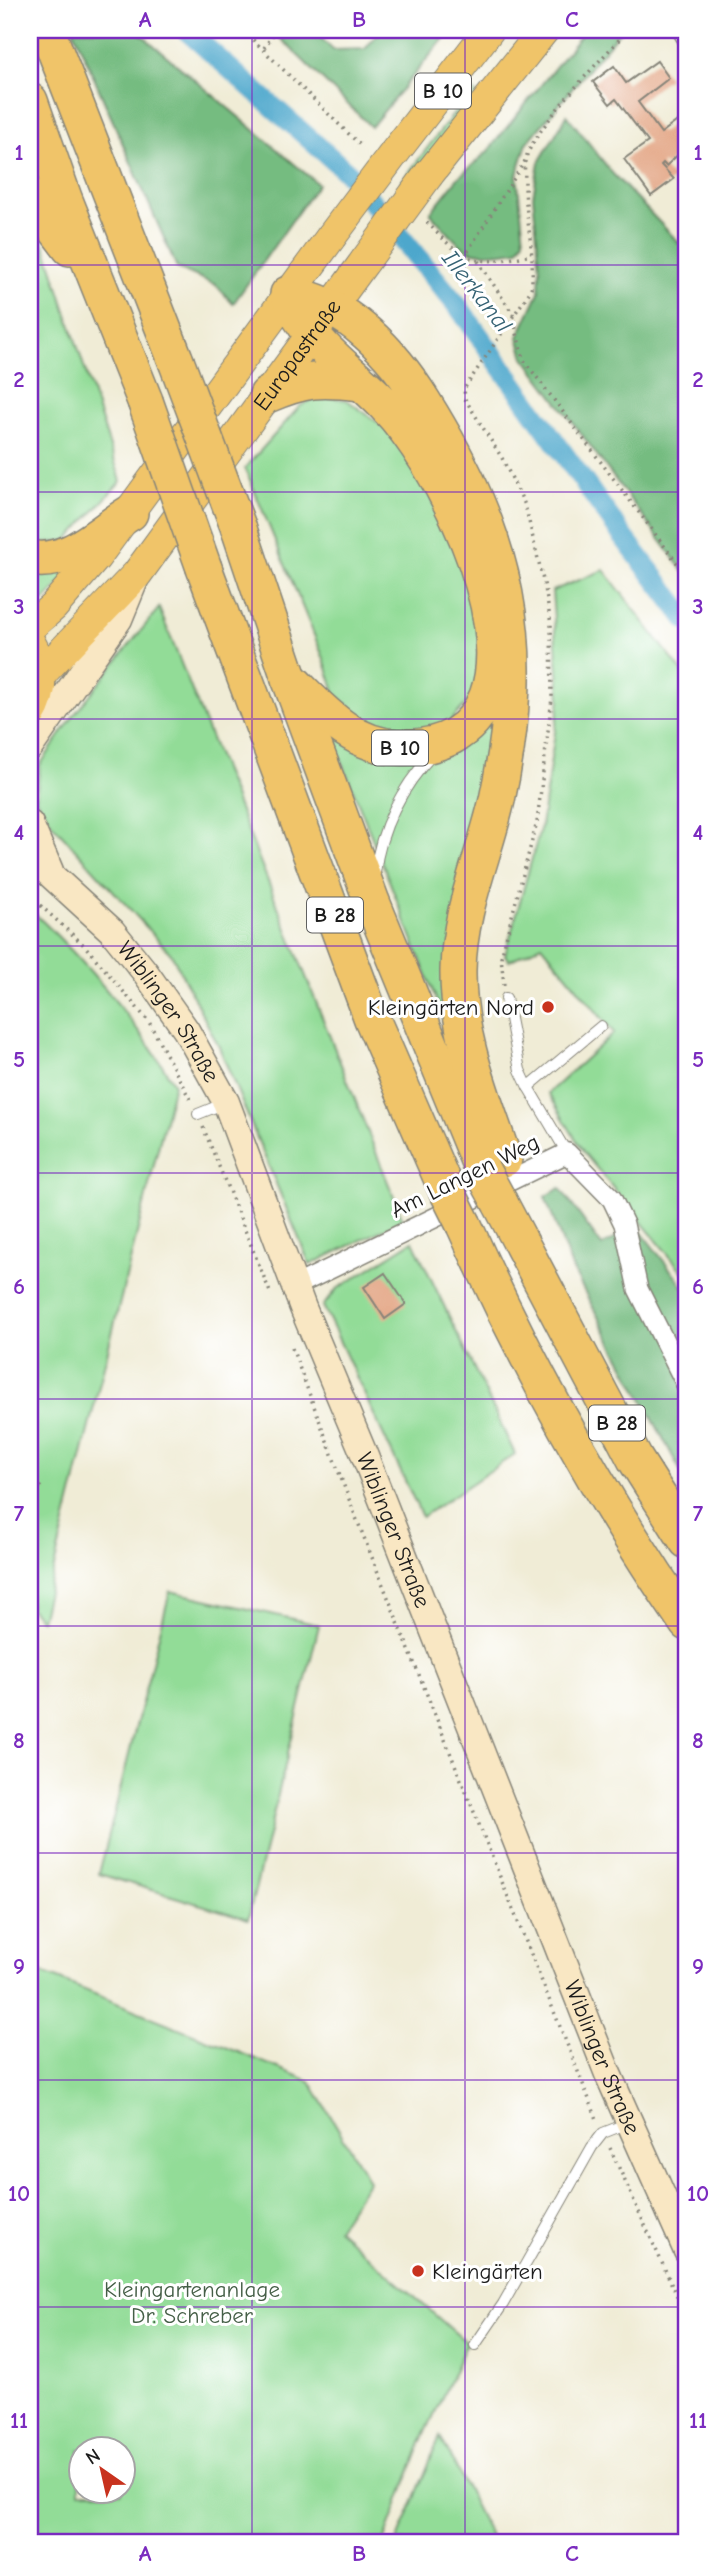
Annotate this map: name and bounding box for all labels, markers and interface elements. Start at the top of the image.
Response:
text: A [139,6,152,33]
text: B [352,6,366,33]
text: C [565,6,579,33]
road number: B 10 [415,74,471,108]
text: 1 [14,139,24,166]
text: 1 [693,139,703,166]
water label: Illerkanal [436,244,518,338]
street label: Europastraße [247,294,346,416]
text: 2 [13,366,25,393]
text: 2 [692,366,704,393]
text: 3 [13,593,25,620]
text: 3 [692,593,704,620]
road number: B 10 [372,730,428,766]
text: 4 [14,819,25,846]
text: 4 [693,819,704,846]
road number: B 28 [307,898,363,932]
street label: Wiblinger Straße [112,935,226,1087]
place label: Kleingärten Nord [368,994,534,1021]
marker: Kleingärten Nord [540,999,556,1015]
text: 5 [13,1046,25,1073]
text: 5 [692,1046,704,1073]
street label: Am Langen Weg [386,1128,544,1224]
text: 6 [13,1273,25,1300]
text: 6 [692,1273,704,1300]
road number: B 28 [589,1406,645,1440]
street label: Wiblinger Straße [351,1449,437,1612]
text: 7 [14,1500,25,1527]
text: 7 [693,1500,704,1527]
text: 8 [13,1727,25,1754]
text: 8 [692,1727,704,1754]
text: 9 [13,1953,25,1980]
text: 9 [692,1953,704,1980]
street label: Wiblinger Straße [559,1976,647,2139]
text: 10 [8,2180,30,2207]
text: 10 [687,2180,709,2207]
place label: Kleingärten [432,2258,543,2285]
marker: Kleingärten [410,2263,426,2279]
park label: Kleingartenanlage Dr. Schreber [104,2276,280,2329]
text: 11 [10,2407,28,2434]
text: 11 [689,2407,707,2434]
north arrow [66,2436,136,2506]
text: N [82,2444,104,2469]
text: A [139,2540,152,2567]
text: B [352,2540,366,2567]
text: C [565,2540,579,2567]

